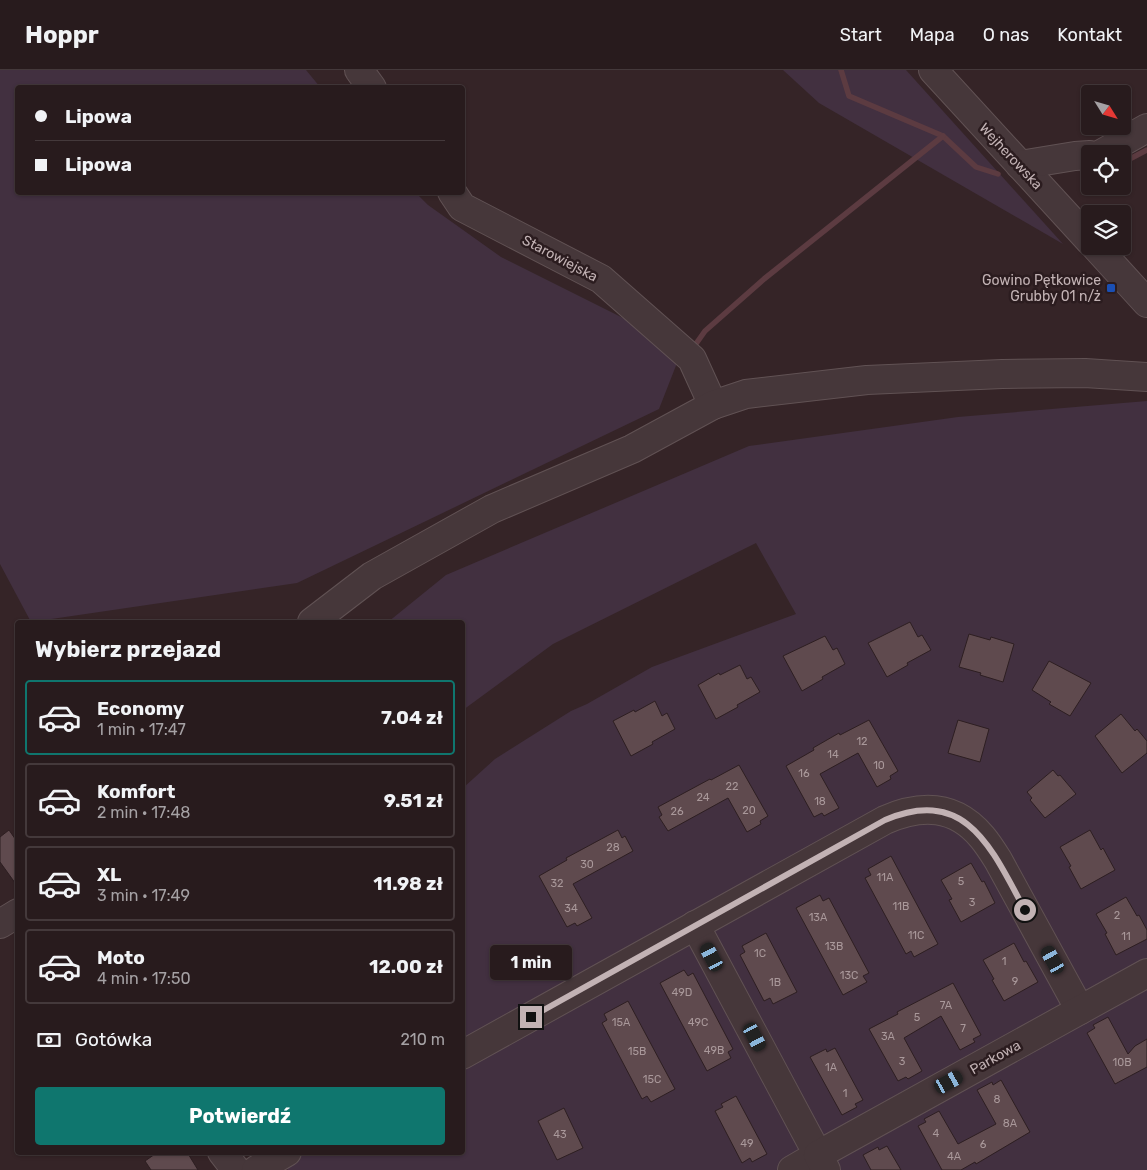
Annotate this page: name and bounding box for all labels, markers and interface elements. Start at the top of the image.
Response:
text: Hoppr [25,21,99,49]
text: Start [840,24,882,46]
text: Mapa [910,24,955,46]
text: O nas [983,24,1029,46]
text: Kontakt [1057,24,1122,46]
north arrow [1081,85,1131,135]
map controls [1081,85,1131,255]
text: Lipowa [65,105,132,128]
street label: Wejherowska [976,120,1046,193]
button: locate [1081,145,1131,195]
text: Lipowa [65,153,132,176]
button: layers [1081,205,1131,255]
street label: Starowiejska [519,231,600,285]
place label: Gowino Pętkowice Grubby 01 n/ż [982,272,1101,305]
marker: Gowino Pętkowice Grubby 01 n/ż [1105,282,1117,294]
text: Wybierz przejazd [35,636,221,663]
icon: car [37,695,82,740]
text: Economy [97,697,184,720]
text: 7.04 zł [381,706,443,729]
text: 1 min · 17:47 [97,720,186,739]
house number: 12 [856,735,868,748]
house number: 14 [827,748,839,761]
house number: 10 [873,759,885,772]
house number: 16 [798,767,810,780]
icon: car [37,778,82,823]
text: Komfort [97,780,175,803]
house number: 22 [726,780,738,793]
text: 9.51 zł [384,789,443,812]
house number: 24 [696,791,710,804]
house number: 18 [814,795,826,808]
text: 2 min · 17:48 [97,803,191,822]
house number: 20 [742,804,756,817]
house number: 26 [670,805,684,818]
house number: 28 [606,841,620,854]
house number: 30 [580,858,594,871]
icon: car [37,861,82,906]
text: XL [97,863,121,886]
house number: 11A [877,871,894,884]
text: 11.98 zł [373,872,443,895]
house number: 5 [958,875,965,888]
house number: 32 [550,877,564,890]
text: 3 min · 17:49 [97,886,190,905]
house number: 3 [969,896,976,909]
route start [1014,899,1036,921]
house number: 11B [893,900,909,913]
house number: 34 [564,902,578,915]
house number: 2 [1114,909,1120,922]
house number: 13A [809,911,828,924]
house number: 11C [908,929,924,942]
house number: 11 [1121,930,1131,943]
car [698,940,725,974]
house number: 13B [825,940,843,953]
car [1039,943,1066,977]
icon: car [37,944,82,989]
callout: 1 min [490,944,572,980]
text: Moto [97,946,145,969]
house number: 1C [754,947,766,960]
text: 1 min [511,953,551,972]
text: 12.00 zł [369,955,443,978]
house number: 1 [1002,955,1006,968]
text: 4 min · 17:50 [97,969,191,988]
house number: 13C [840,969,858,982]
house number: 9 [1012,975,1018,988]
house number: 1B [769,976,781,989]
house number: 49D [672,986,692,999]
house number: 7A [940,999,953,1012]
route end [520,1006,542,1028]
house number: 5 [914,1011,921,1024]
house number: 15A [612,1016,631,1029]
house number: 49C [688,1016,708,1029]
car [741,1020,768,1054]
house number: 7 [960,1022,966,1035]
icon: cash [35,1026,63,1054]
text: Gotówka [75,1028,152,1051]
text: 210 m [400,1030,445,1049]
house number: 3A [881,1030,896,1043]
street label: Parkowa [967,1037,1024,1078]
house number: 49B [704,1044,724,1057]
house number: 15B [628,1045,646,1058]
house number: 3 [899,1055,906,1068]
house number: 10B [1112,1056,1132,1069]
house number: 1A [825,1061,838,1074]
car [932,1068,965,1096]
house number: 15C [643,1073,661,1086]
button: Potwierdź [35,1087,445,1145]
house number: 1 [843,1087,847,1100]
house number: 8 [994,1093,1001,1106]
house number: 8A [1003,1117,1018,1130]
house number: 4 [933,1127,940,1140]
house number: 43 [553,1128,567,1141]
house number: 49 [740,1137,754,1150]
house number: 6 [980,1138,987,1151]
house number: 4A [947,1150,962,1163]

